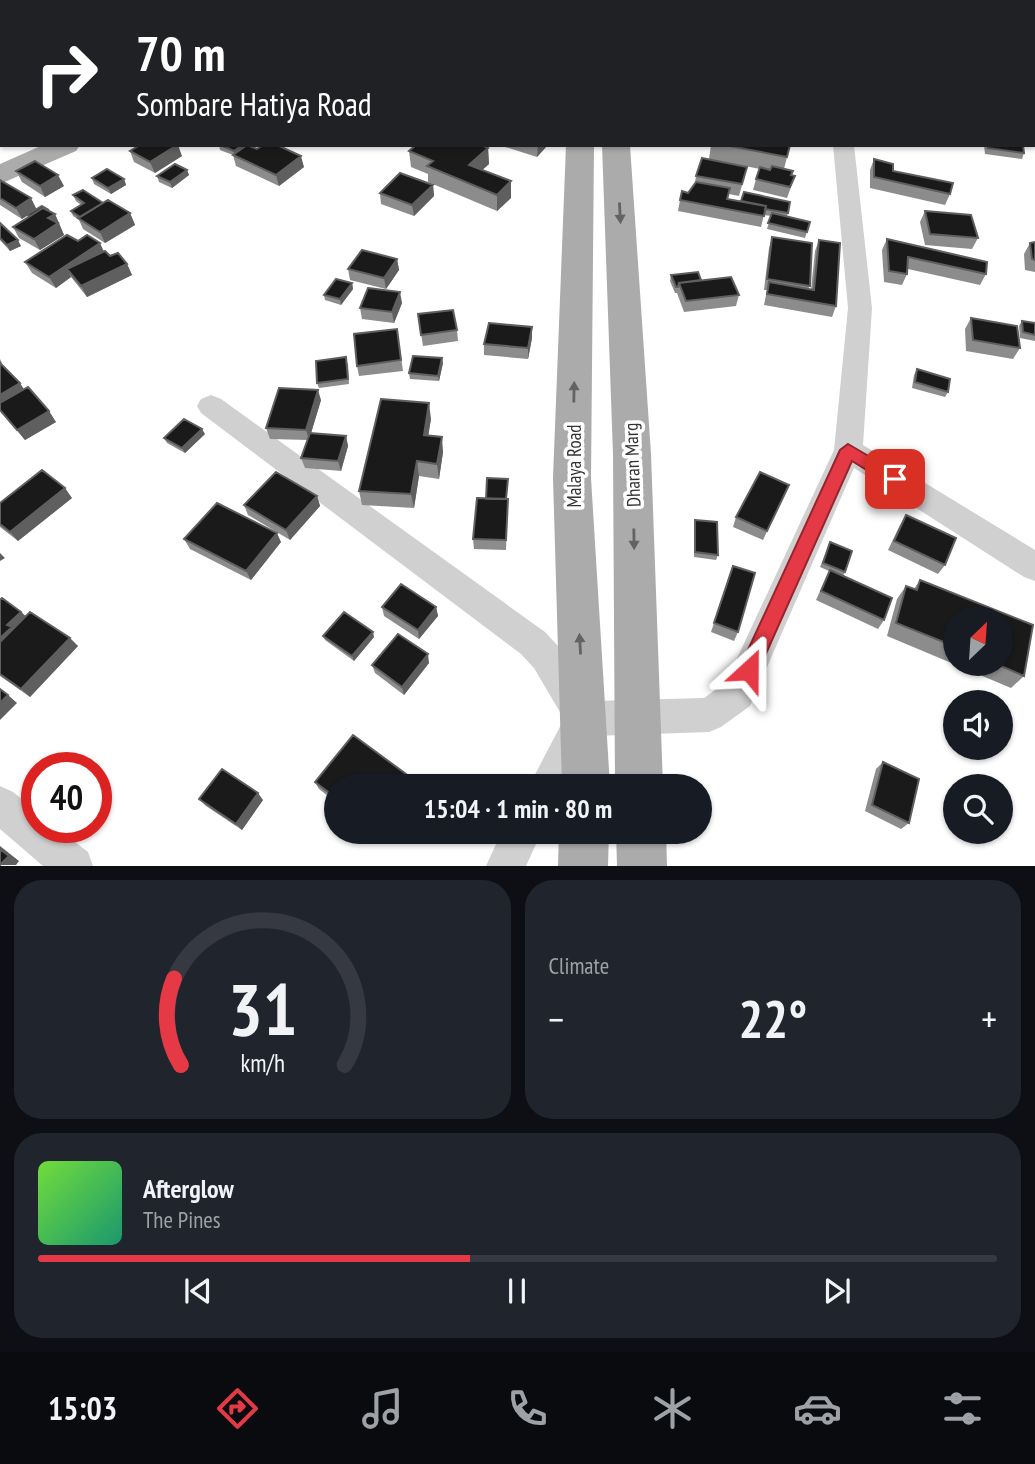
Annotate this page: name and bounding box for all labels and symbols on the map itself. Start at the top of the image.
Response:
one-way arrow [614,203,625,225]
one-way arrow [568,381,580,403]
street label: Dharan Marg [619,422,645,508]
street label: Malaya Road [562,425,586,507]
pin [865,449,925,509]
one-way arrow [628,528,639,550]
north arrow [943,606,1013,676]
one-way arrow [575,633,586,655]
position arrow [712,633,786,707]
speed limit sign: 40 [21,752,112,843]

